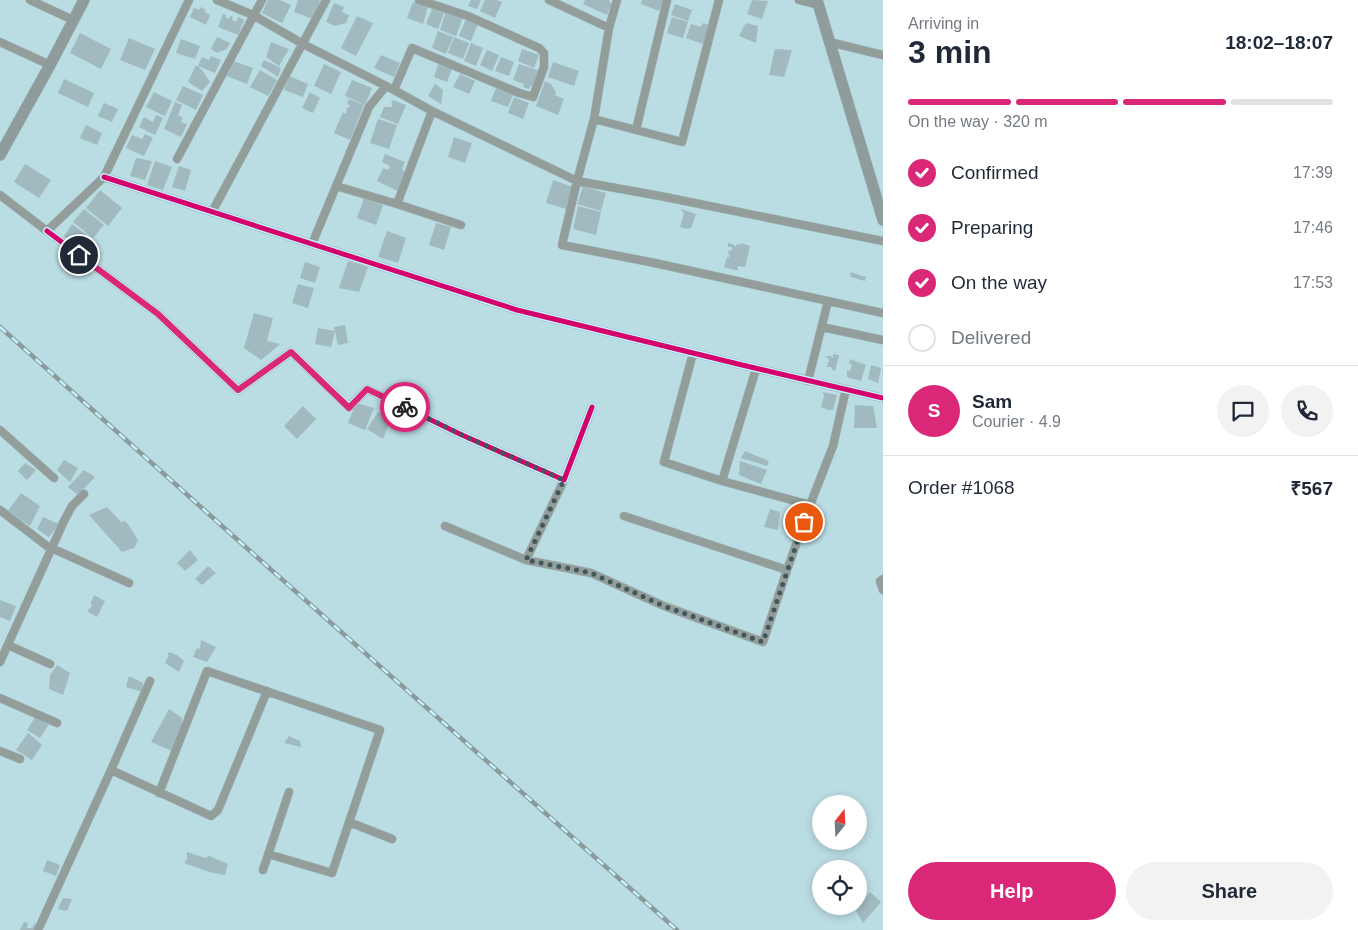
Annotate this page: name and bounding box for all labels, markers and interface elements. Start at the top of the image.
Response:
text: Arriving in [908,15,979,32]
text: 18:02–18:07 [1225,32,1333,53]
text: 3 min [908,34,992,70]
text: On the way · 320 m [908,113,1048,130]
icon: check [908,159,936,187]
text: Confirmed [951,162,1039,183]
text: 17:39 [1293,164,1333,181]
icon: check [908,214,936,242]
text: Preparing [951,217,1033,238]
text: 17:46 [1293,219,1333,236]
pin [58,234,100,276]
icon: home [65,241,93,269]
icon: check [908,269,936,297]
text: On the way [951,272,1047,293]
text: 17:53 [1293,274,1333,291]
text: Delivered [951,327,1031,348]
courier [380,382,430,432]
button: chat [1217,385,1269,437]
button: phone [1281,385,1333,437]
text: Sam [972,391,1012,412]
icon: bike [391,393,419,421]
text: S [928,400,940,421]
text: Courier · 4.9 [972,413,1061,430]
text: Order #1068 [908,477,1015,498]
text: ₹567 [1290,478,1333,499]
pin [783,501,825,543]
icon: bag [790,508,818,536]
north arrow [812,795,868,850]
map controls [812,795,867,915]
button: locate [812,860,867,915]
button: Help [908,862,1116,920]
button: Share [1126,862,1333,920]

